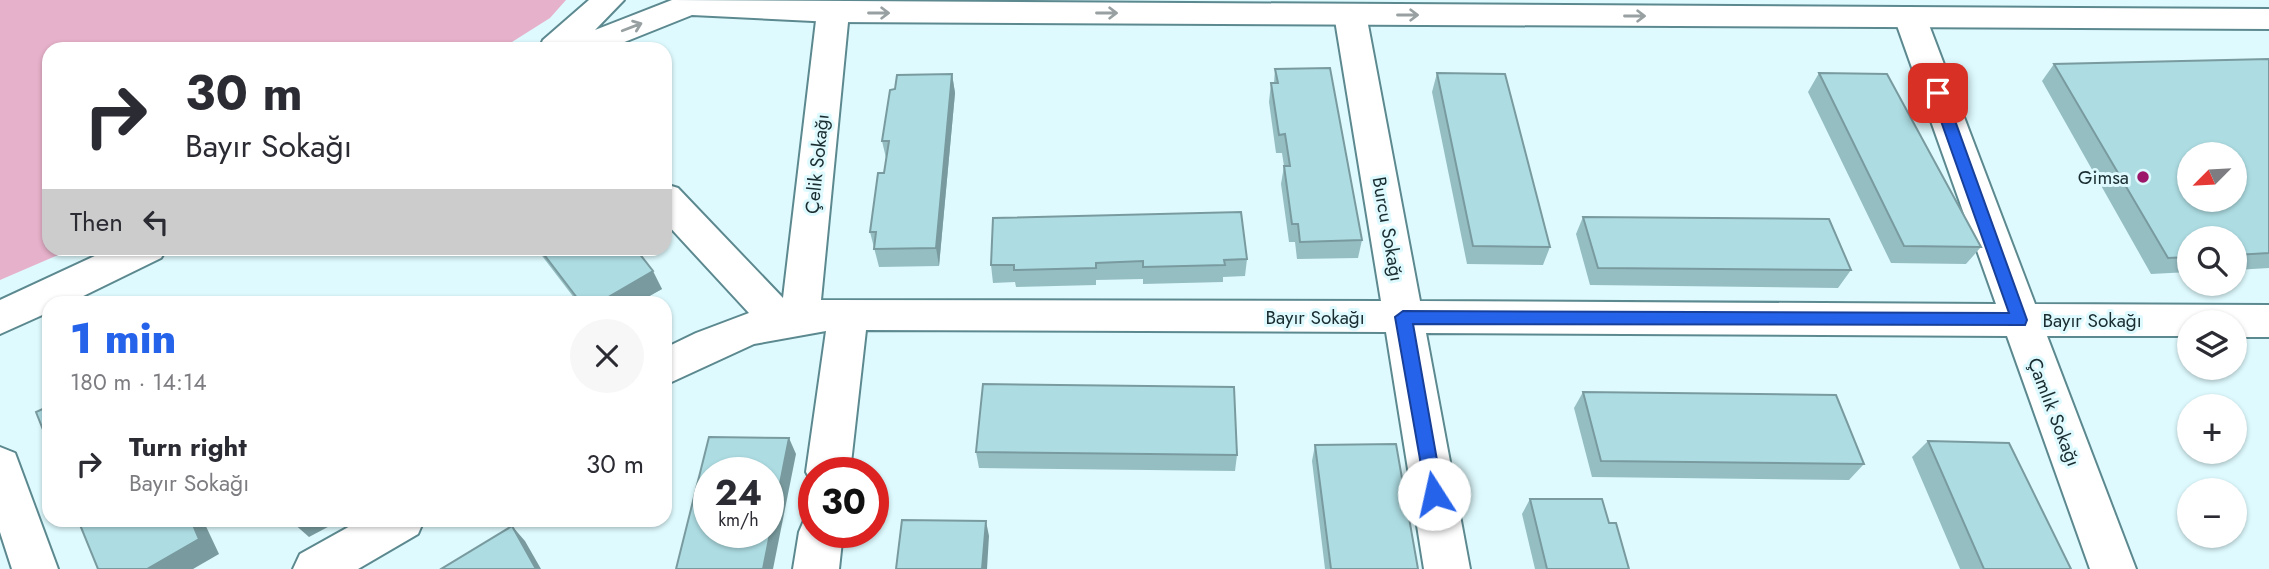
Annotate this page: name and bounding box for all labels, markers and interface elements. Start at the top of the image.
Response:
one-way arrow [867,6,890,20]
one-way arrow [1095,6,1118,20]
one-way arrow [1396,8,1419,21]
one-way arrow [1623,9,1646,23]
one-way arrow [621,19,643,32]
text: 30 m [185,58,303,128]
pin [1908,63,1968,123]
icon: right [70,70,161,161]
icon: arrive [1919,74,1957,112]
street label: Çelik Sokağı [798,113,836,215]
text: Bayır Sokağı [185,123,352,169]
north arrow [2177,142,2247,212]
map controls [2177,142,2247,548]
place label: Gimsa [2078,164,2129,191]
marker: Gimsa [2135,169,2151,185]
street label: Burcu Sokağı [1366,175,1410,283]
text: Then [70,203,123,241]
icon: left [137,203,175,241]
button: search [2177,226,2247,296]
street label: Bayır Sokağı [1265,304,1365,331]
street label: Bayır Sokağı [2042,307,2142,334]
text: 1 min [70,308,176,369]
button: layers [2177,310,2247,380]
button: close [570,319,644,393]
street label: Çamlık Sokağı [2021,354,2087,470]
text: 180 m · 14:14 [70,365,207,399]
button: + [2177,394,2247,464]
text: Turn right [129,428,247,466]
icon: right [70,445,108,483]
text: 30 m [586,445,644,483]
speed limit sign: 30 [798,457,889,548]
position arrow [1397,457,1471,531]
text: Bayır Sokağı [129,466,249,500]
text: 24 [715,468,762,518]
button: − [2177,478,2247,548]
text: km/h [718,507,759,533]

